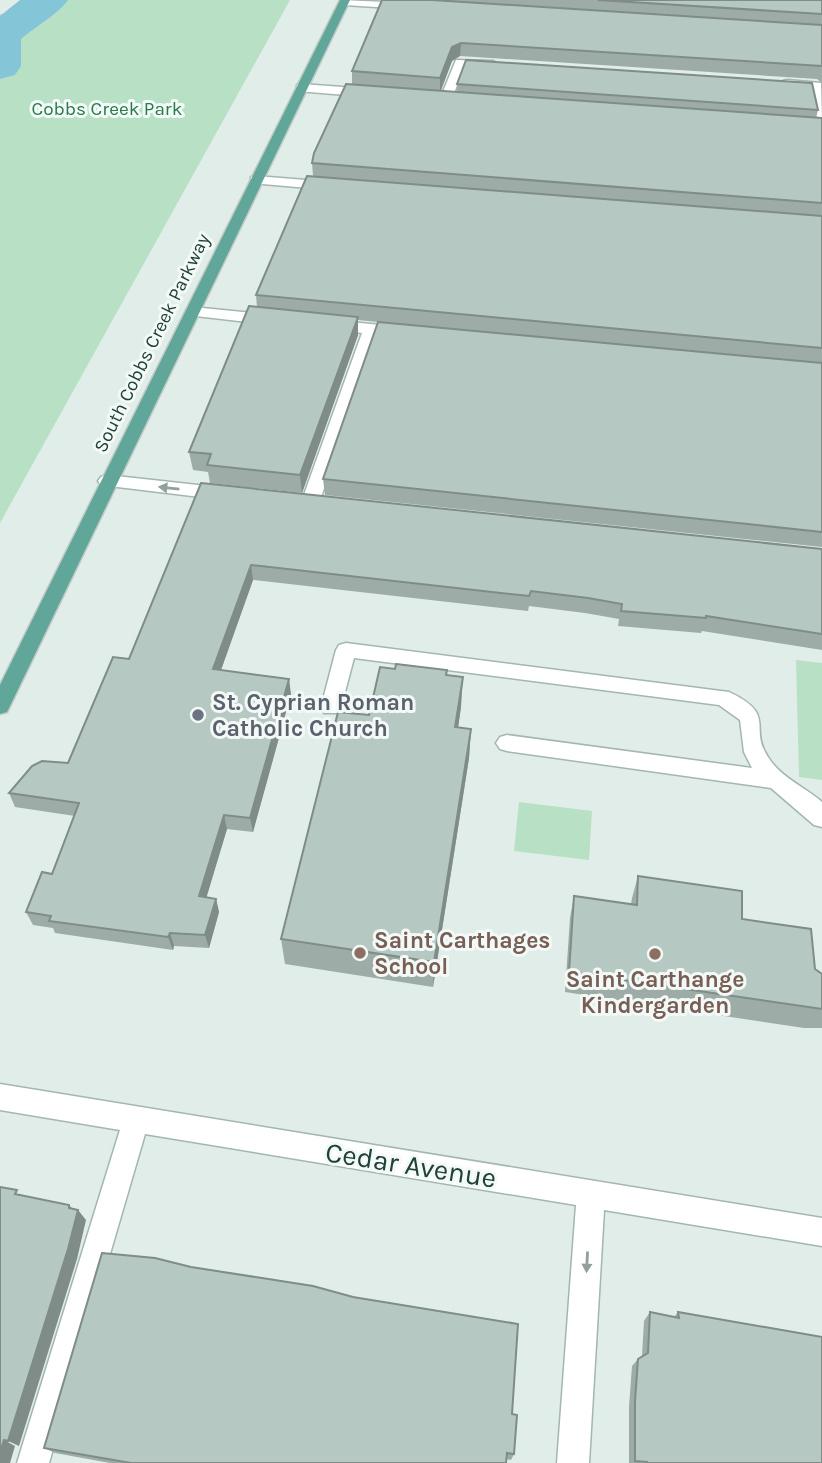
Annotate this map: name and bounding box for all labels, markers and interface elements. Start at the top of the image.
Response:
park label: Cobbs Creek Park [32,98,183,120]
street label: South Cobbs Creek Parkway [89,230,215,456]
one-way arrow [158,482,180,493]
place label: St. Cyprian Roman Catholic Church [212,689,414,742]
marker: St. Cyprian Roman Catholic Church [190,707,206,723]
place label: Saint Carthages School [374,927,551,980]
marker: Saint Carthages School [352,945,368,961]
marker: Saint Carthange Kindergarden [647,946,663,962]
place label: Saint Carthange Kindergarden [566,966,744,1019]
street label: Cedar Avenue [323,1135,499,1195]
one-way arrow [581,1251,592,1273]

